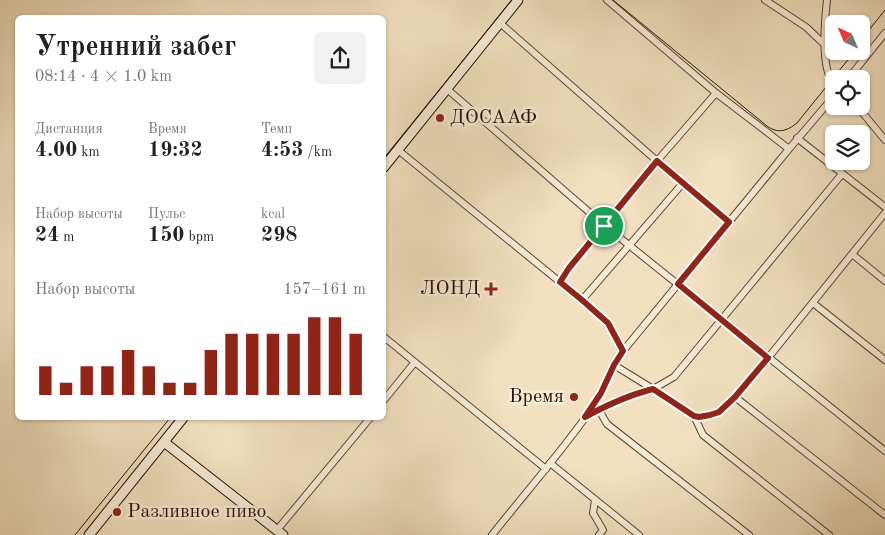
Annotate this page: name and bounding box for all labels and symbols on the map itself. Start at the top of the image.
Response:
north arrow [825,15,870,60]
place label: ДОСААФ [450,108,537,128]
marker: ДОСААФ [434,112,446,124]
pin [583,205,625,247]
place label: ЛОНД [420,279,480,299]
marker: ЛОНД [484,282,498,296]
place label: Время [509,387,564,407]
marker: Время [568,391,580,403]
place label: Разливное пиво [127,502,267,522]
marker: Разливное пиво [111,506,123,518]

